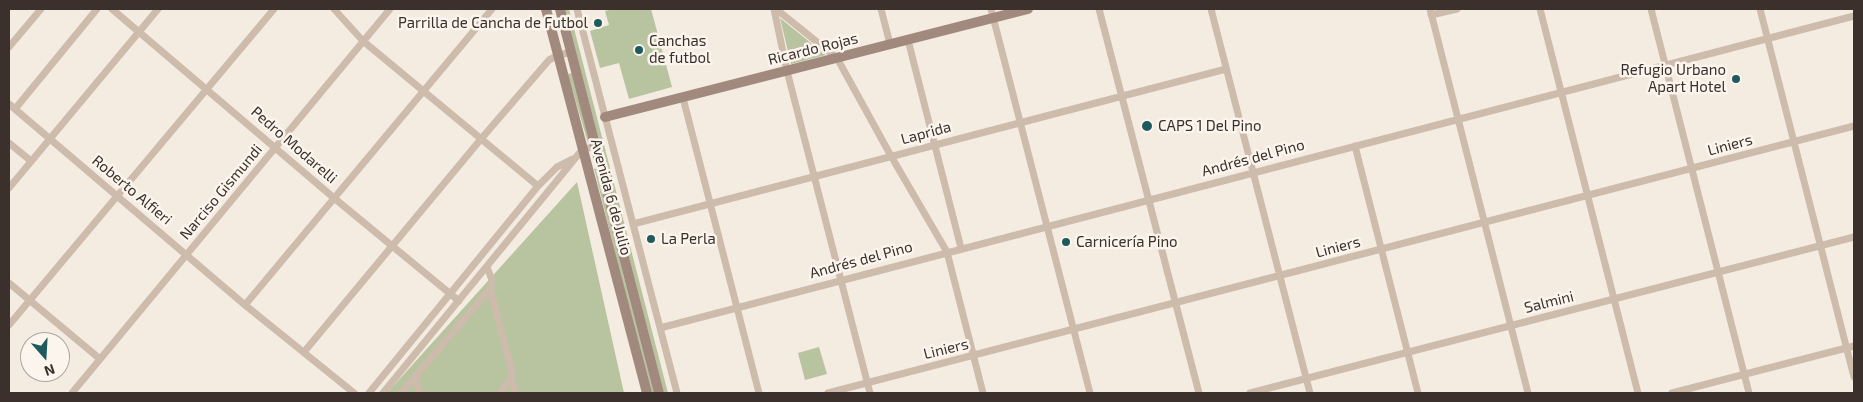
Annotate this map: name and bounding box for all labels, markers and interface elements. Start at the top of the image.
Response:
place label: Parrilla de Cancha de Futbol [398,14,588,32]
marker: Parrilla de Cancha de Futbol [592,17,604,29]
street label: Ricardo Rojas [766,29,860,69]
place label: Canchas de futbol [649,32,710,67]
marker: Canchas de futbol [633,44,645,56]
place label: Refugio Urbano Apart Hotel [1621,61,1726,96]
marker: Refugio Urbano Apart Hotel [1730,73,1742,85]
street label: Pedro Modarelli [247,103,341,187]
place label: CAPS 1 Del Pino [1158,117,1261,135]
street label: Laprida [899,118,953,148]
marker: CAPS 1 Del Pino [1140,119,1154,133]
street label: Liniers [1706,130,1754,160]
street label: Andrés del Pino [1200,136,1306,180]
street label: Avenida 6 de Julio [587,137,635,257]
street label: Narciso Gismundi [176,141,266,243]
street label: Roberto Alfieri [88,151,176,229]
place label: La Perla [661,230,716,248]
street label: Liniers [1314,232,1362,262]
marker: La Perla [645,233,657,245]
place label: Carnicería Pino [1076,233,1178,251]
marker: Carnicería Pino [1060,236,1072,248]
street label: Andrés del Pino [808,238,914,282]
street label: Salmini [1522,287,1576,317]
north arrow [20,332,70,382]
street label: Liniers [922,335,970,363]
text: N [42,361,57,380]

